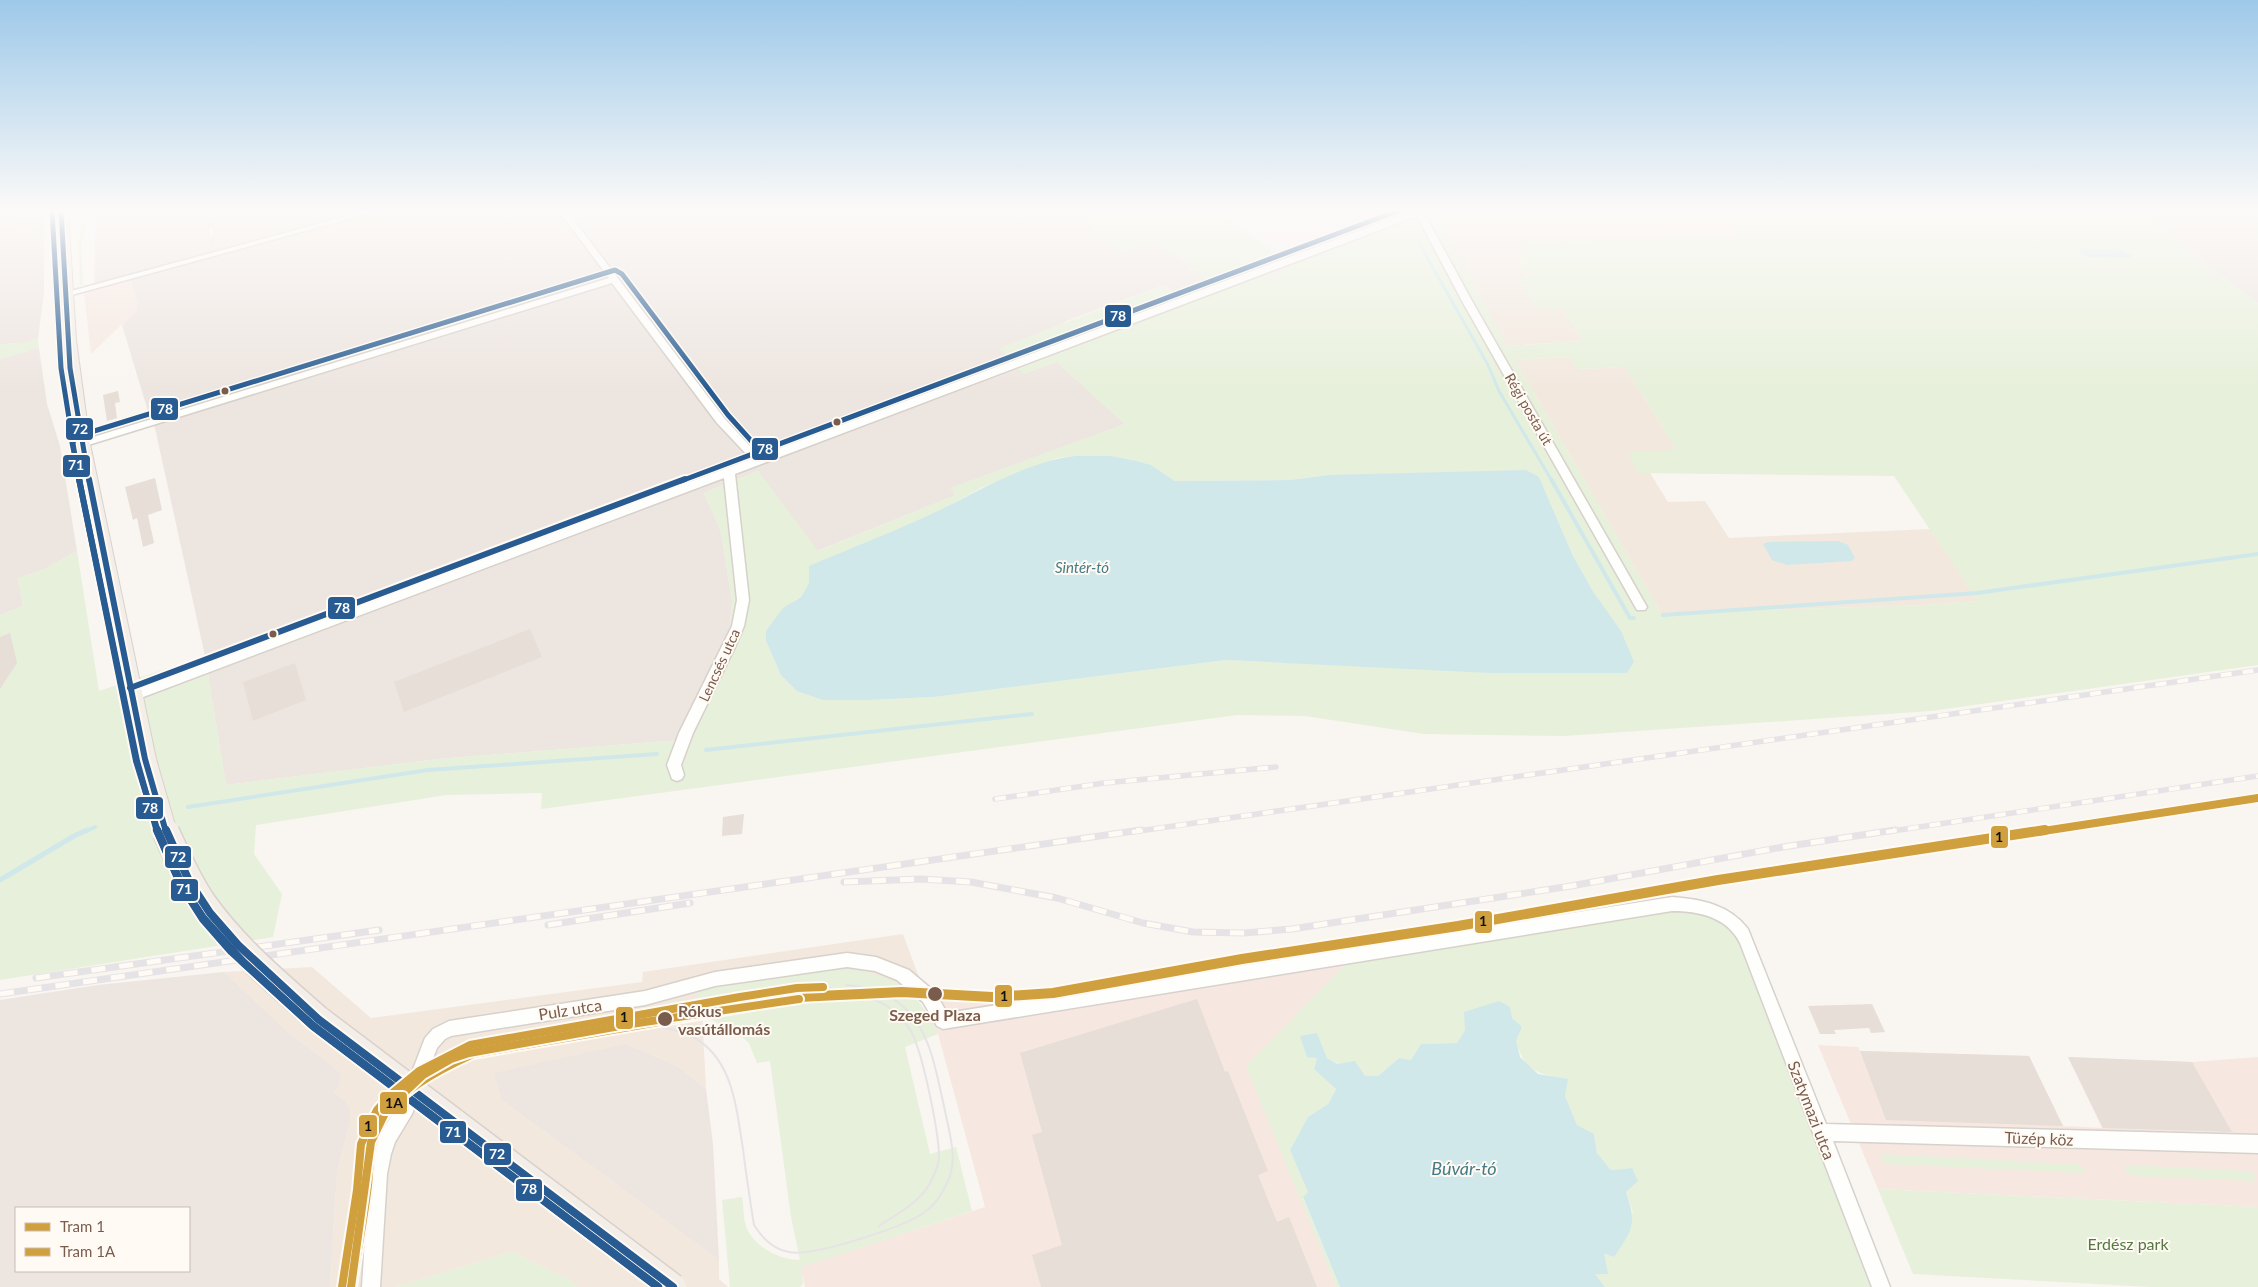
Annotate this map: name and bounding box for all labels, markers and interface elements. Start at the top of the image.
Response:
line badge: 78 [1104,304,1132,328]
text: 78 [1110,307,1126,324]
street label: Régi posta út [1502,370,1556,448]
unlabelled marker [220,386,230,396]
line badge: 78 [150,397,179,421]
text: 78 [157,400,173,417]
line badge: 72 [65,417,94,441]
unlabelled marker [832,417,842,427]
text: 72 [72,420,88,437]
line badge: 78 [751,437,779,461]
text: 78 [757,440,773,457]
line badge: 71 [62,454,91,478]
text: 71 [68,456,84,473]
water label: Sintér-tó [1055,558,1109,576]
line badge: 78 [327,596,356,620]
text: 78 [334,599,350,616]
street label: Lencsés utca [695,626,743,704]
unlabelled marker [268,629,278,639]
line badge: 78 [135,796,164,820]
text: 78 [142,799,158,816]
line badge: 1 [1990,825,2009,849]
text: 1 [1995,828,2003,845]
line badge: 72 [164,845,192,869]
text: 72 [170,848,186,865]
line badge: 71 [170,878,199,902]
text: 71 [176,880,192,897]
line badge: 1 [1474,910,1493,934]
text: 1 [1479,912,1487,929]
line badge: 1 [994,984,1013,1008]
marker: Szeged Plaza [926,985,944,1003]
text: 1 [1000,987,1008,1004]
street label: Pulz utca [537,995,603,1023]
place label: Rókus vasútállomás [678,1001,770,1038]
place label: Szeged Plaza [889,1005,981,1024]
line badge: 1 [615,1006,634,1030]
text: 1 [620,1008,628,1025]
marker: Rókus vasútállomás [656,1010,674,1028]
street label: Szatymazi utca [1785,1058,1839,1162]
line badge: 1A [379,1091,408,1115]
text: 1A [385,1094,403,1111]
line badge: 1 [358,1114,378,1138]
text: 1 [364,1117,372,1134]
line badge: 71 [439,1120,467,1144]
text: 71 [445,1123,461,1140]
street label: Tüzép köz [2004,1127,2074,1149]
line badge: 72 [483,1142,512,1166]
text: 72 [489,1145,505,1162]
water label: Búvár-tó [1431,1157,1497,1179]
line badge: 78 [515,1178,543,1202]
text: 78 [521,1180,537,1197]
legend [15,1207,190,1272]
text: Tram 1 [60,1217,105,1235]
park label: Erdész park [2087,1234,2169,1253]
text: Tram 1A [60,1242,116,1260]

